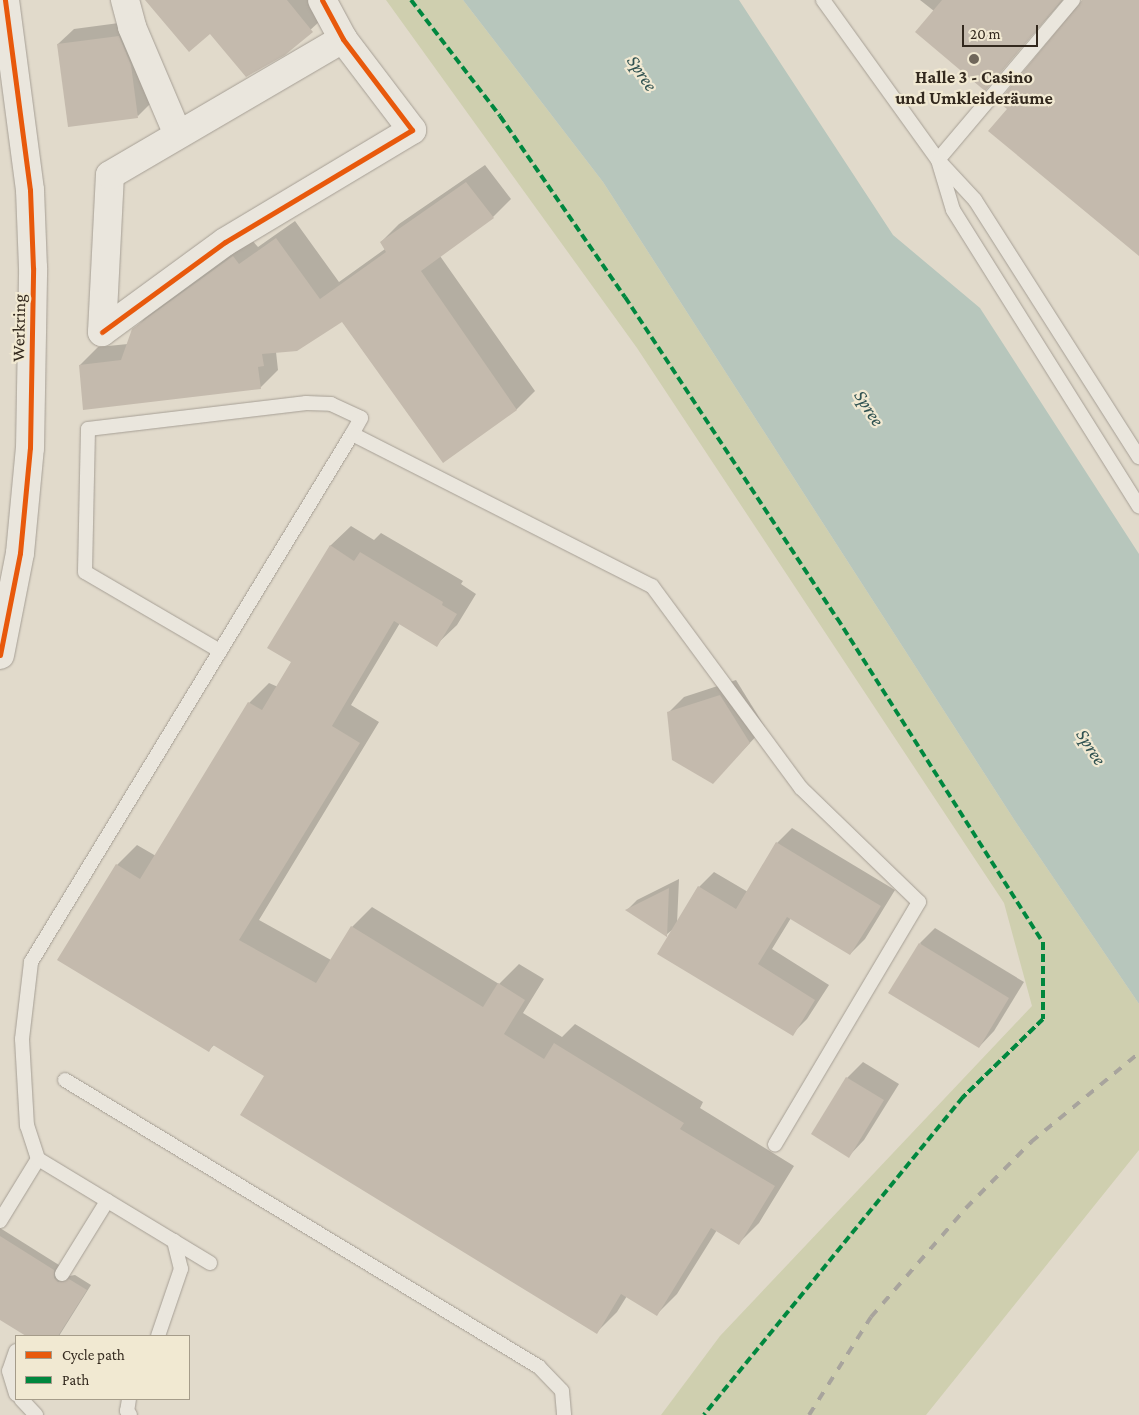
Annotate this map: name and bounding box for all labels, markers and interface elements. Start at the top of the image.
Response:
scale bar [964,15,1040,47]
text: 20 m [970,26,1001,42]
water label: Spree [622,51,662,95]
marker: Halle 3 - Casino und Umkleideräume [968,53,980,65]
place label: Halle 3 - Casino und Umkleideräume [895,67,1053,110]
street label: Werkring [8,294,30,362]
water label: Spree [849,386,889,430]
water label: Spree [1071,725,1111,769]
legend [15,1335,190,1400]
text: Cycle path [62,1347,125,1363]
text: Path [62,1372,89,1388]

